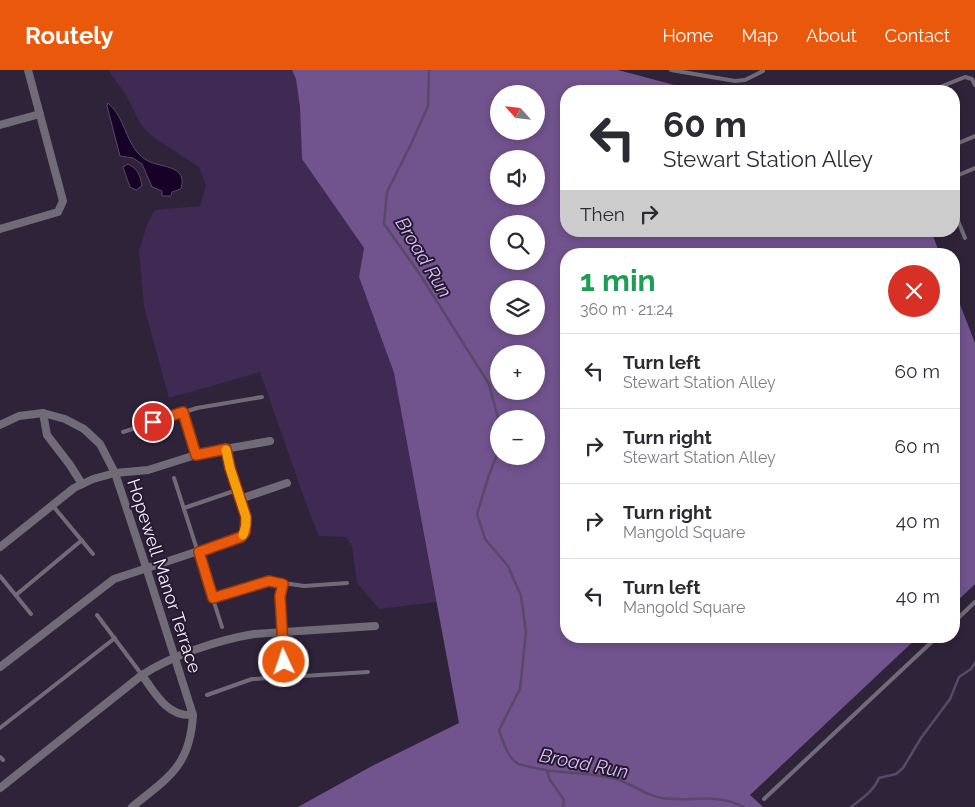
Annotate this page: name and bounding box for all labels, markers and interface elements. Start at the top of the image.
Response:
text: Routely [25,21,114,50]
text: Home [662,25,713,46]
text: Map [741,25,778,46]
text: About [806,25,857,46]
text: Contact [885,25,950,46]
north arrow [490,85,545,140]
map controls [490,85,545,465]
text: 60 m [663,104,747,145]
icon: left [580,105,645,170]
text: Stewart Station Alley [663,146,873,172]
button: sound [490,150,545,205]
icon: right [635,200,663,228]
text: Then [580,203,625,225]
water label: Broad Run [391,213,457,301]
button: search [490,215,545,270]
text: 1 min [580,263,656,298]
button: close [888,265,940,317]
button: layers [490,280,545,335]
text: 360 m · 21:24 [580,300,673,319]
button: + [490,345,545,400]
text: Turn left [623,351,700,373]
icon: left [580,357,608,385]
text: 60 m [895,360,940,382]
text: Stewart Station Alley [623,373,776,392]
pin [132,401,174,443]
icon: arrive [139,408,167,436]
button: − [490,410,545,465]
text: Turn right [623,426,712,448]
icon: right [580,432,608,460]
text: 60 m [895,435,940,457]
text: Stewart Station Alley [623,448,776,467]
street label: Hopewell Manor Terrace [123,476,206,676]
text: Turn right [623,501,712,523]
icon: right [580,507,608,535]
text: 40 m [896,510,940,532]
text: Mangold Square [623,523,745,542]
text: Turn left [623,576,700,598]
icon: left [580,582,608,610]
text: 40 m [896,585,940,607]
text: Mangold Square [623,598,745,617]
position arrow [257,635,309,687]
water label: Broad Run [538,744,630,782]

